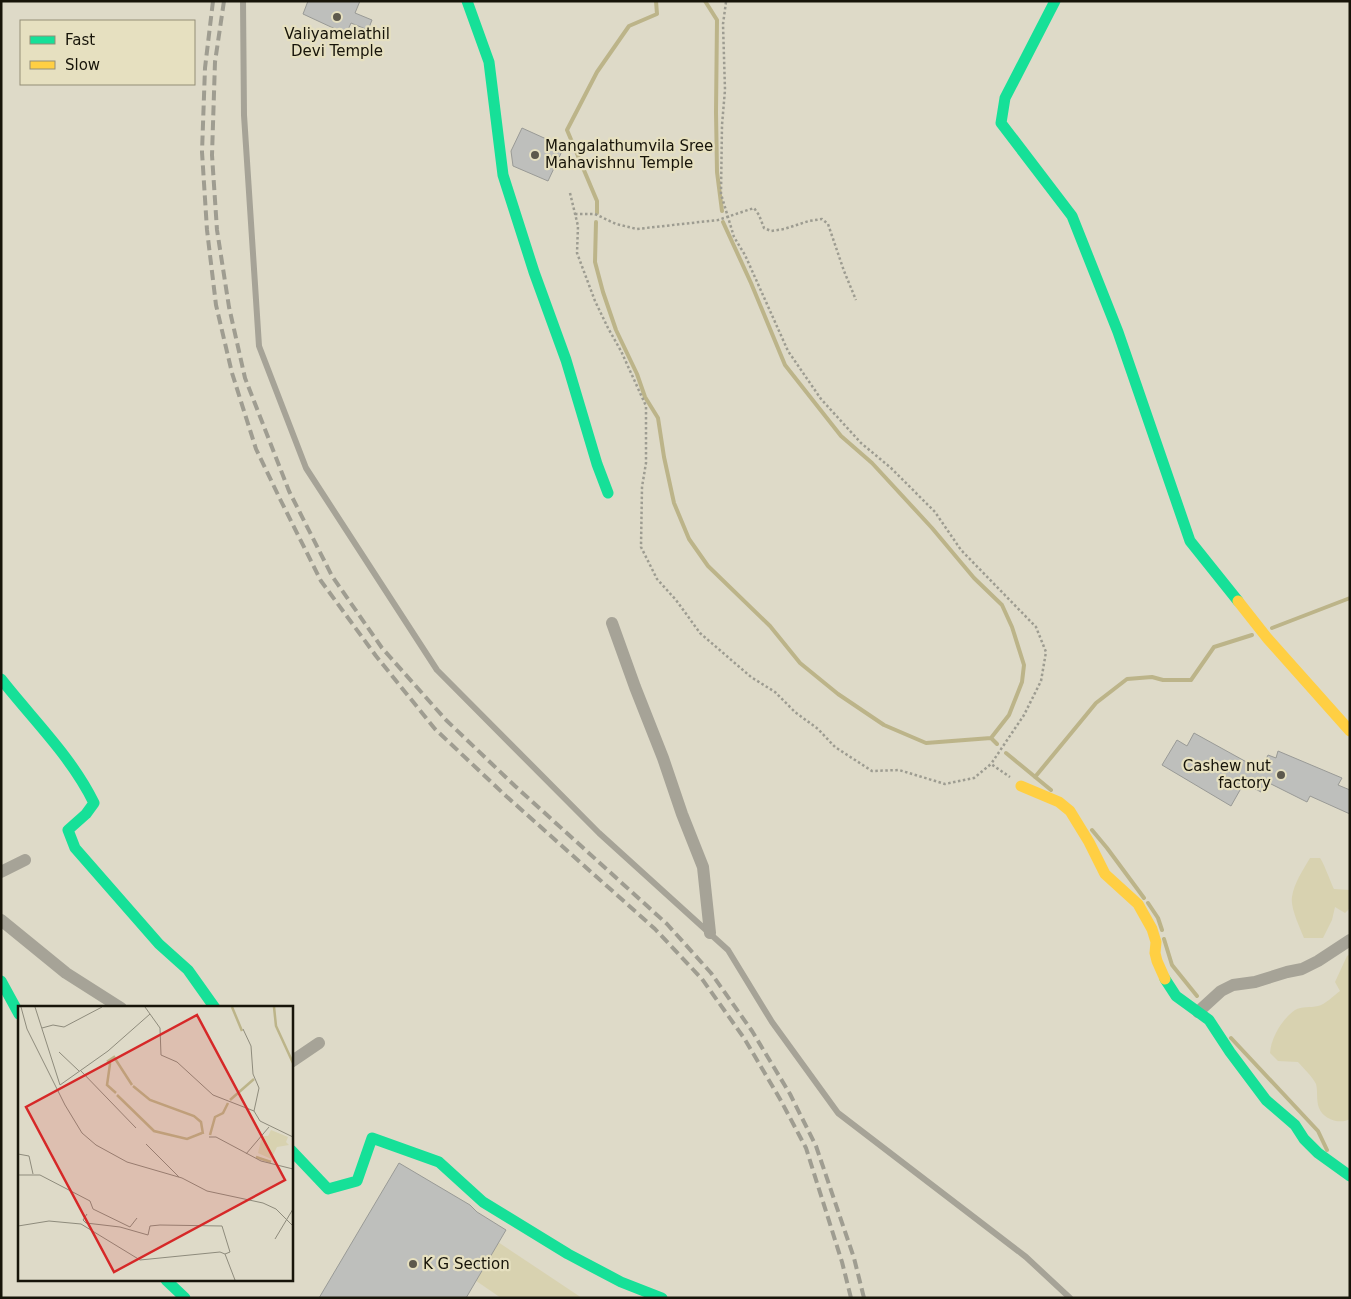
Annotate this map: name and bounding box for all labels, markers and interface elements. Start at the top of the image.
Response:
marker: Valiyamelathil Devi Temple [331,11,343,23]
legend [20,20,195,85]
place label: Valiyamelathil Devi Temple [284,25,390,60]
text: Fast [65,31,95,49]
text: Slow [65,56,100,74]
place label: Mangalathumvila Sree Mahavishnu Temple [545,137,713,172]
marker: Mangalathumvila Sree Mahavishnu Temple [529,149,541,161]
place label: Cashew nut factory [1183,757,1271,792]
marker: Cashew nut factory [1275,769,1287,781]
inset map [18,1006,292,1282]
place label: K G Section [423,1255,510,1273]
marker: K G Section [407,1258,419,1270]

